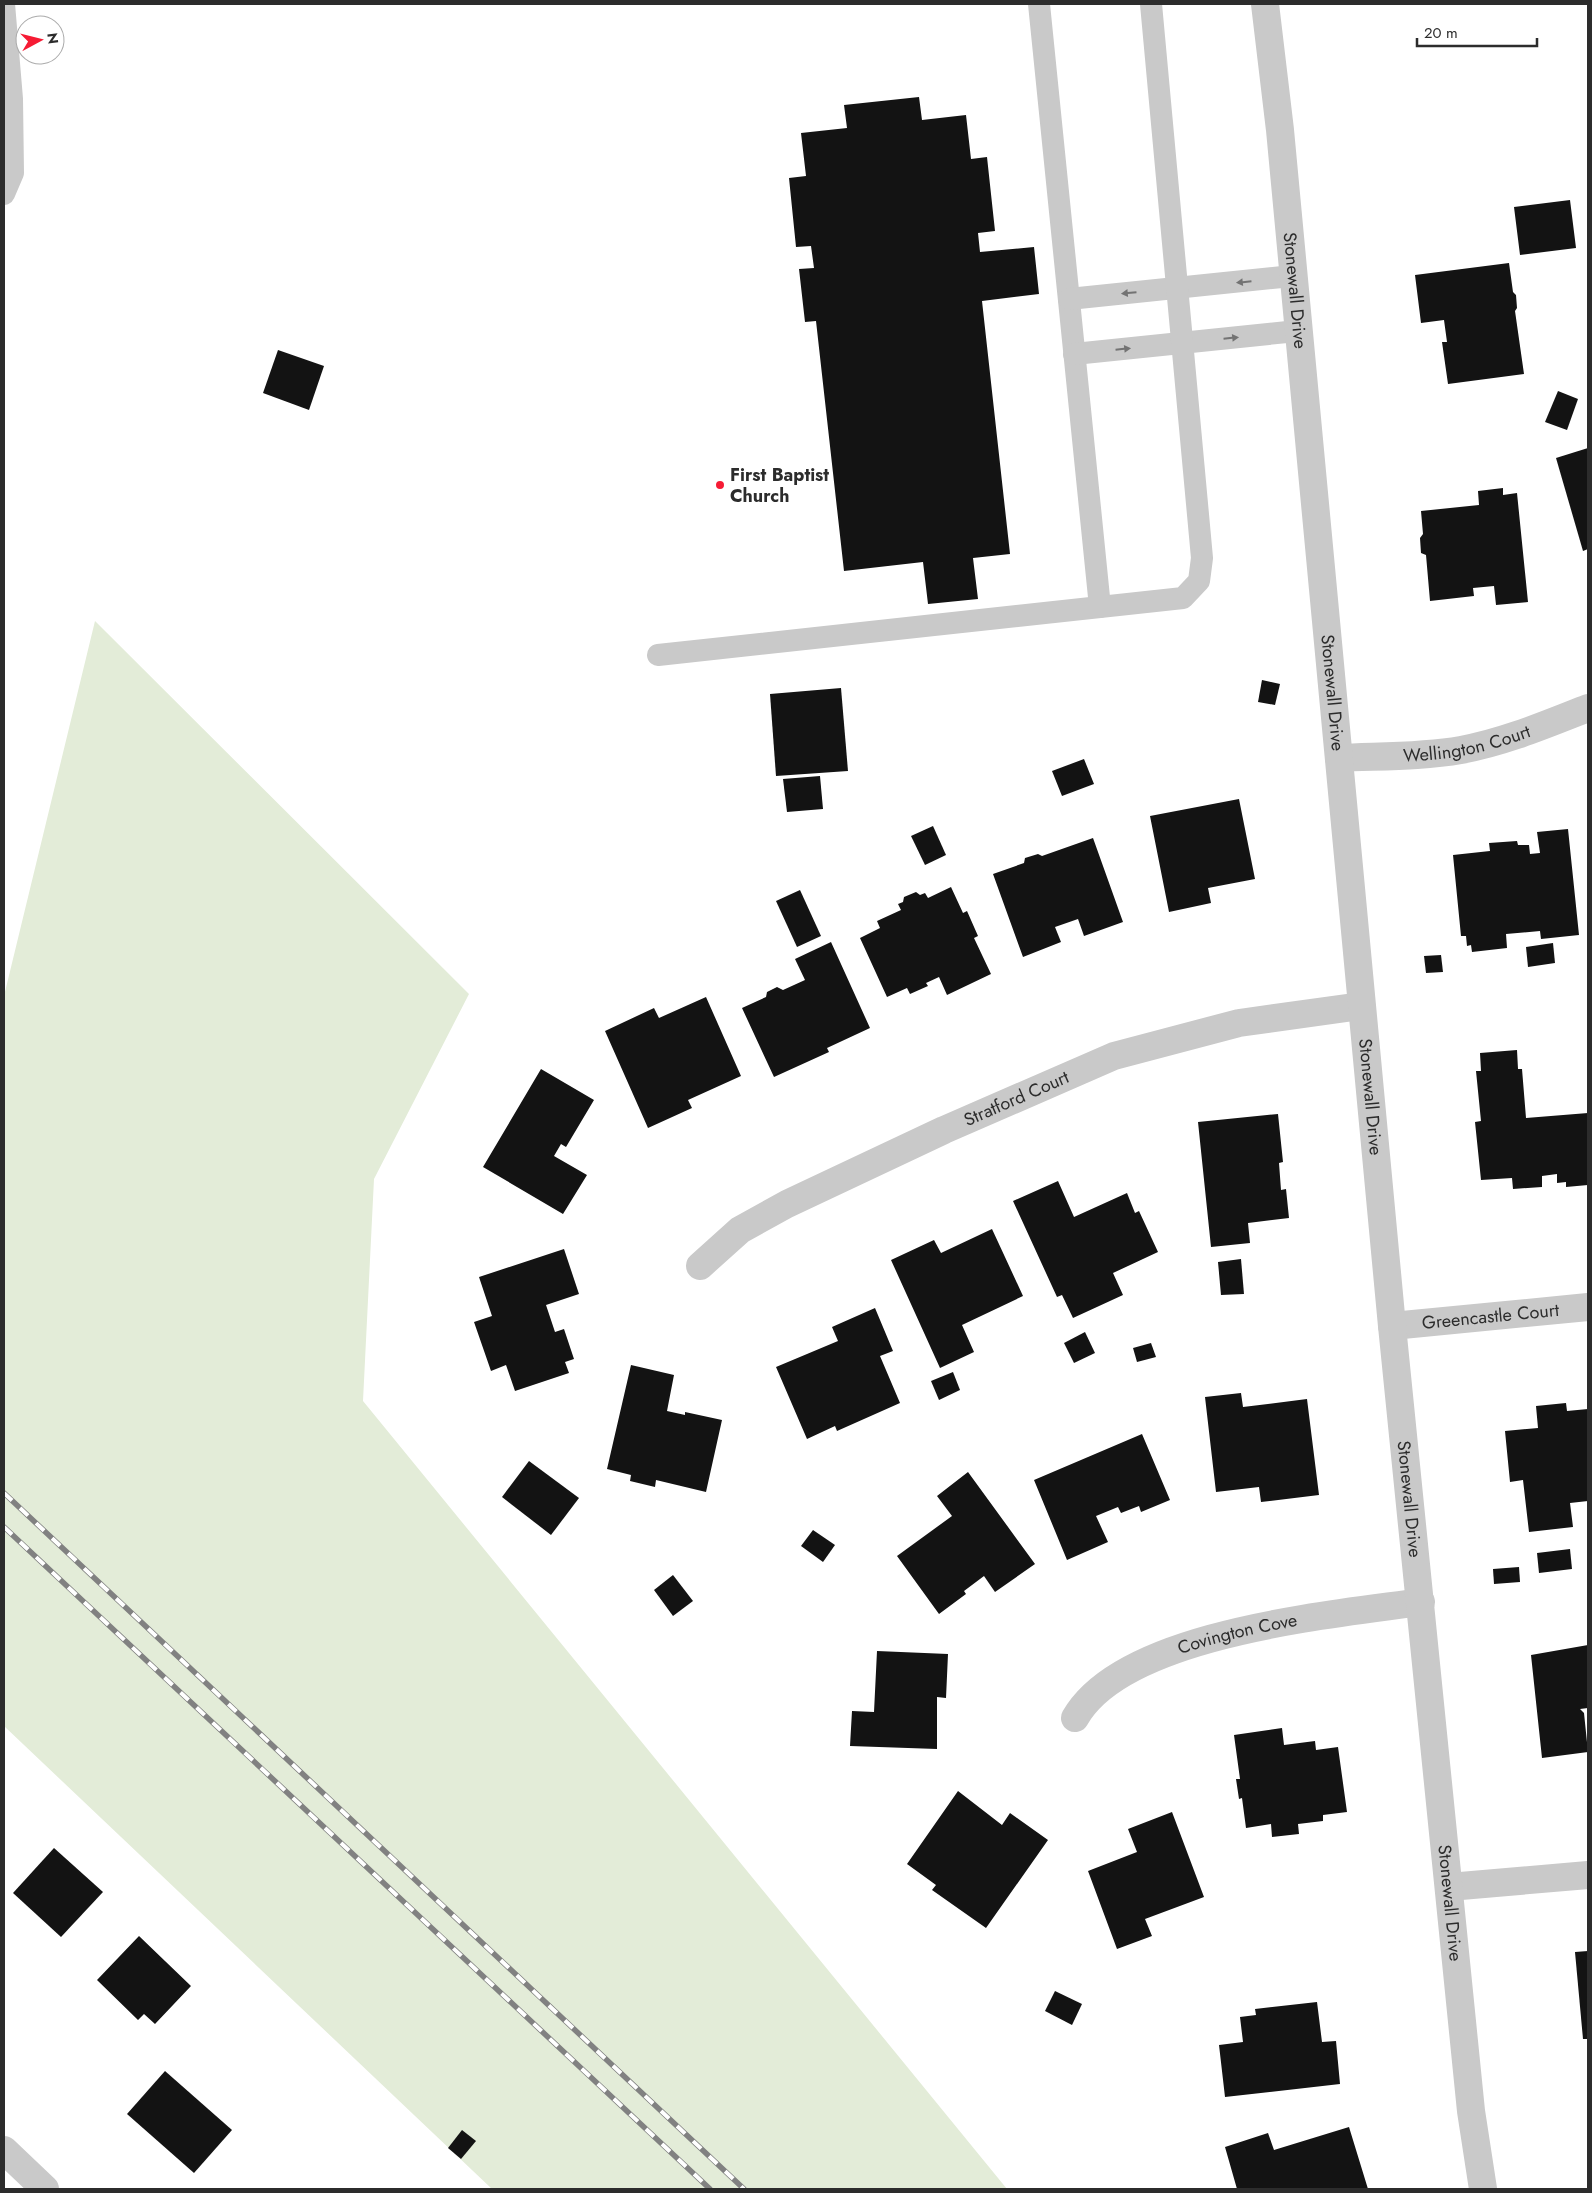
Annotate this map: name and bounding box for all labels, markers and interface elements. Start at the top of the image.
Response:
north arrow [15,15,65,65]
scale bar [1417,15,1537,47]
text: 20 m [1424,22,1458,44]
text: N [42,32,64,45]
street label: Stonewall Drive [1277,231,1313,350]
one-way arrow [1236,278,1252,286]
one-way arrow [1121,290,1137,298]
one-way arrow [1224,334,1240,342]
one-way arrow [1115,345,1131,353]
place label: First Baptist Church [730,462,829,509]
marker: First Baptist Church [714,479,726,491]
street label: Stonewall Drive [1314,633,1351,752]
street label: Wellington Court [1402,718,1535,769]
street label: Stonewall Drive [1352,1037,1389,1156]
street label: Stratford Court [960,1064,1074,1133]
street label: Greencastle Court [1421,1297,1561,1336]
street label: Stonewall Drive [1391,1439,1428,1559]
street label: Covington Cove [1174,1607,1299,1661]
street label: Stonewall Drive [1431,1843,1469,1963]

